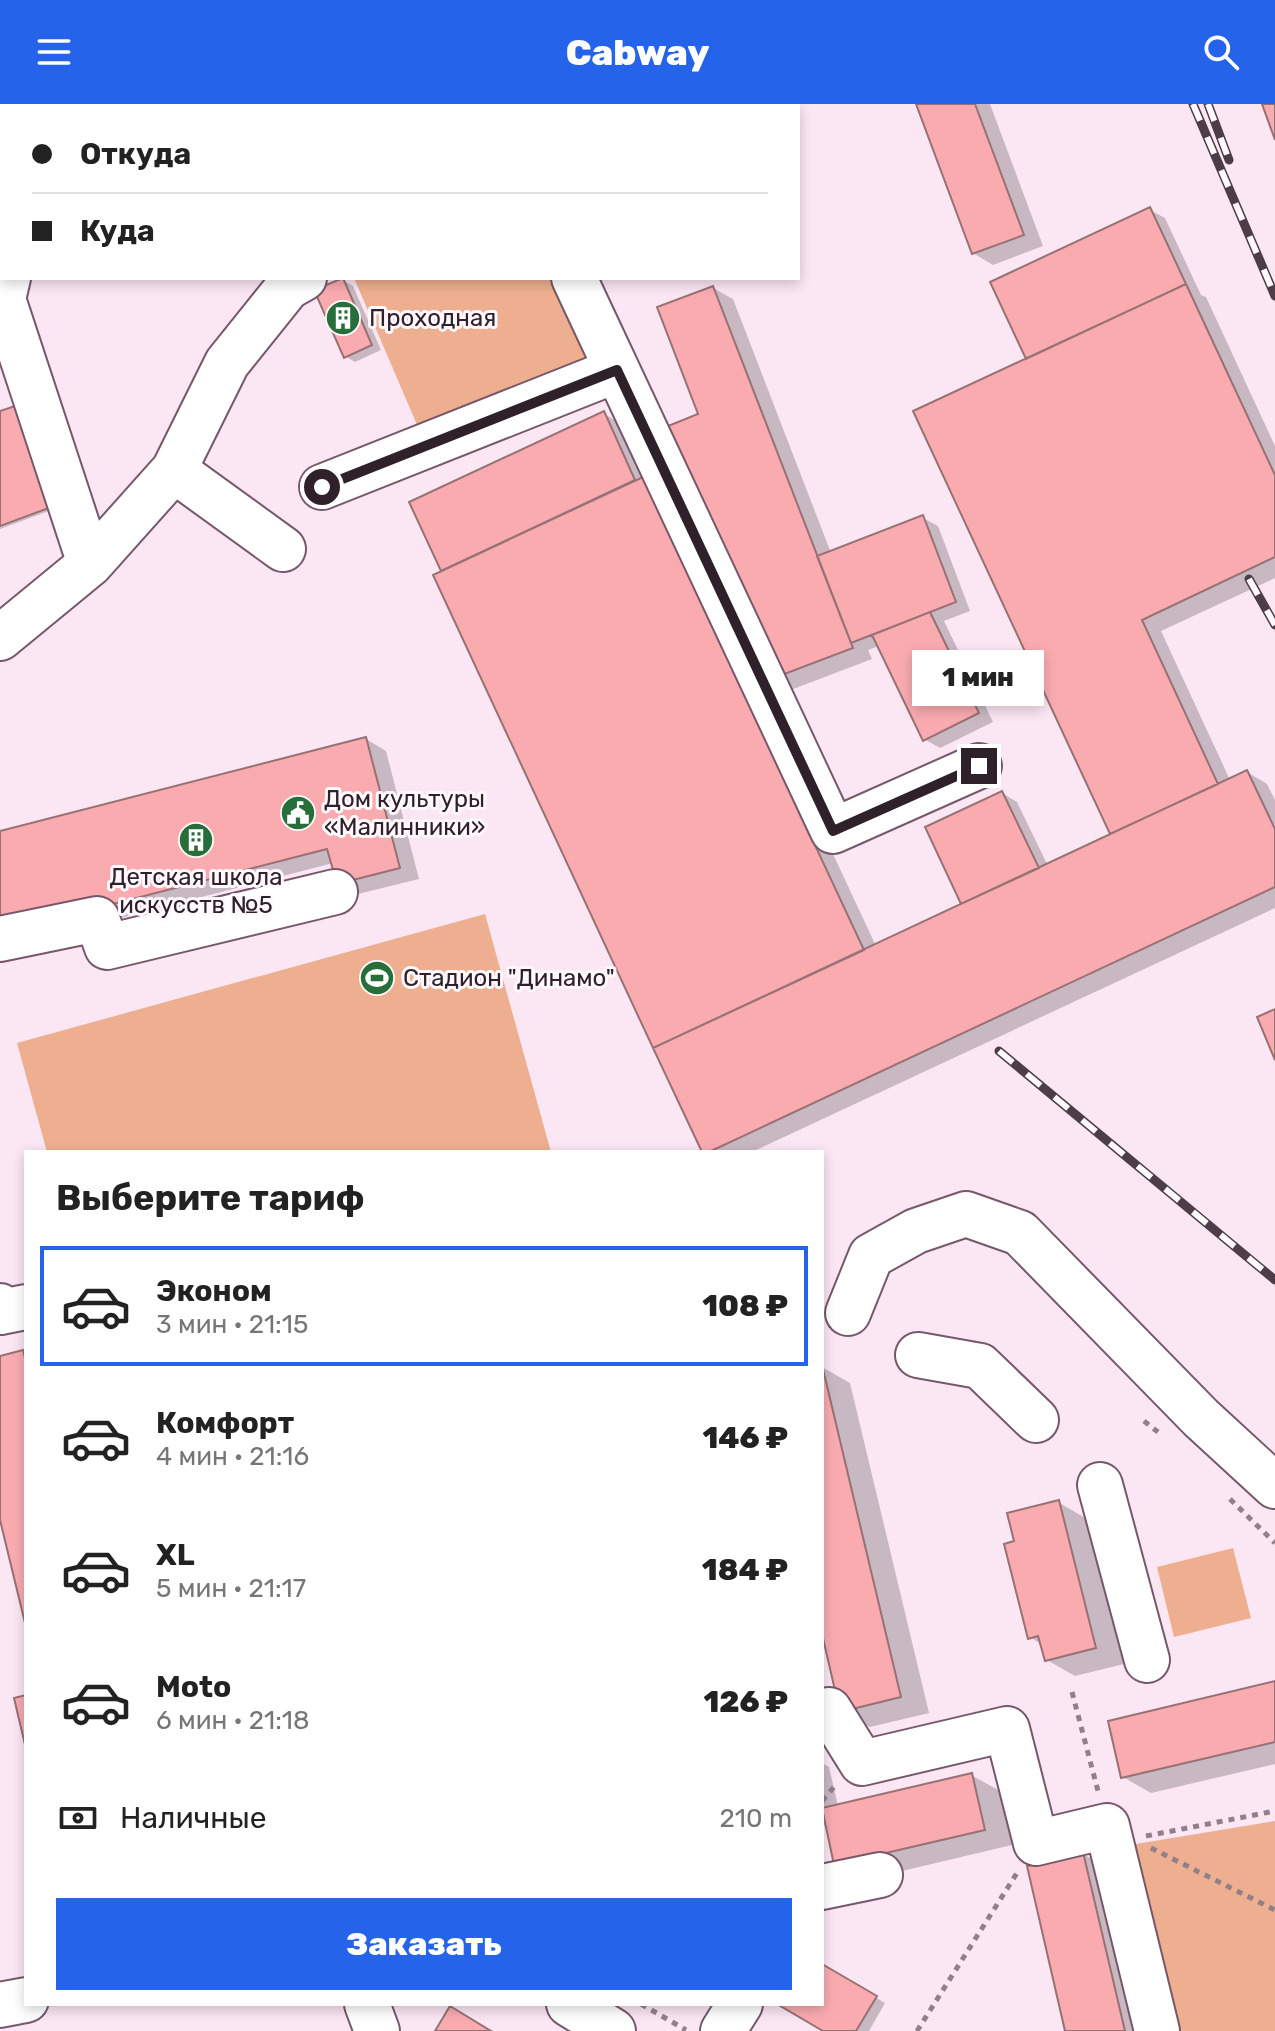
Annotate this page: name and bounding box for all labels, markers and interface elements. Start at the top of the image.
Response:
icon: menu [32,30,76,74]
icon: search [1199,30,1243,74]
text: Cabway [566,31,709,74]
text: Откуда [80,136,191,172]
text: Куда [80,213,155,249]
building icon: Проходная [324,299,362,337]
place label: Проходная [369,304,496,332]
route start [304,469,340,505]
callout: 1 мин [913,650,1045,706]
text: 1 мин [942,662,1014,693]
route end [961,748,997,784]
place label: Дом культуры «Малинники» [324,785,485,841]
public building icon: Дом культуры «Малинники» [279,794,317,832]
building icon: Детская школа искусств №5 [177,821,215,859]
place label: Детская школа искусств №5 [110,863,282,919]
sports icon: Стадион "Динамо" [358,959,396,997]
place label: Стадион "Динамо" [403,964,615,992]
text: Выберите тариф [56,1176,365,1219]
icon: car [60,1270,132,1342]
text: Эконом [156,1273,272,1309]
text: 108 ₽ [702,1288,788,1324]
text: 3 мин · 21:15 [156,1309,308,1340]
icon: car [60,1402,132,1474]
text: Комфорт [156,1405,294,1441]
text: 146 ₽ [703,1420,788,1456]
text: 4 мин · 21:16 [156,1441,309,1472]
icon: car [60,1534,132,1606]
text: XL [156,1537,195,1573]
text: 184 ₽ [702,1552,788,1588]
text: 5 мин · 21:17 [156,1573,306,1604]
icon: car [60,1666,132,1738]
text: Moto [156,1669,231,1705]
text: 126 ₽ [703,1684,788,1720]
text: 6 мин · 21:18 [156,1705,309,1736]
icon: cash [56,1796,100,1840]
text: Наличные [120,1800,266,1836]
text: 210 m [720,1803,792,1834]
button: Заказать [56,1898,792,1990]

